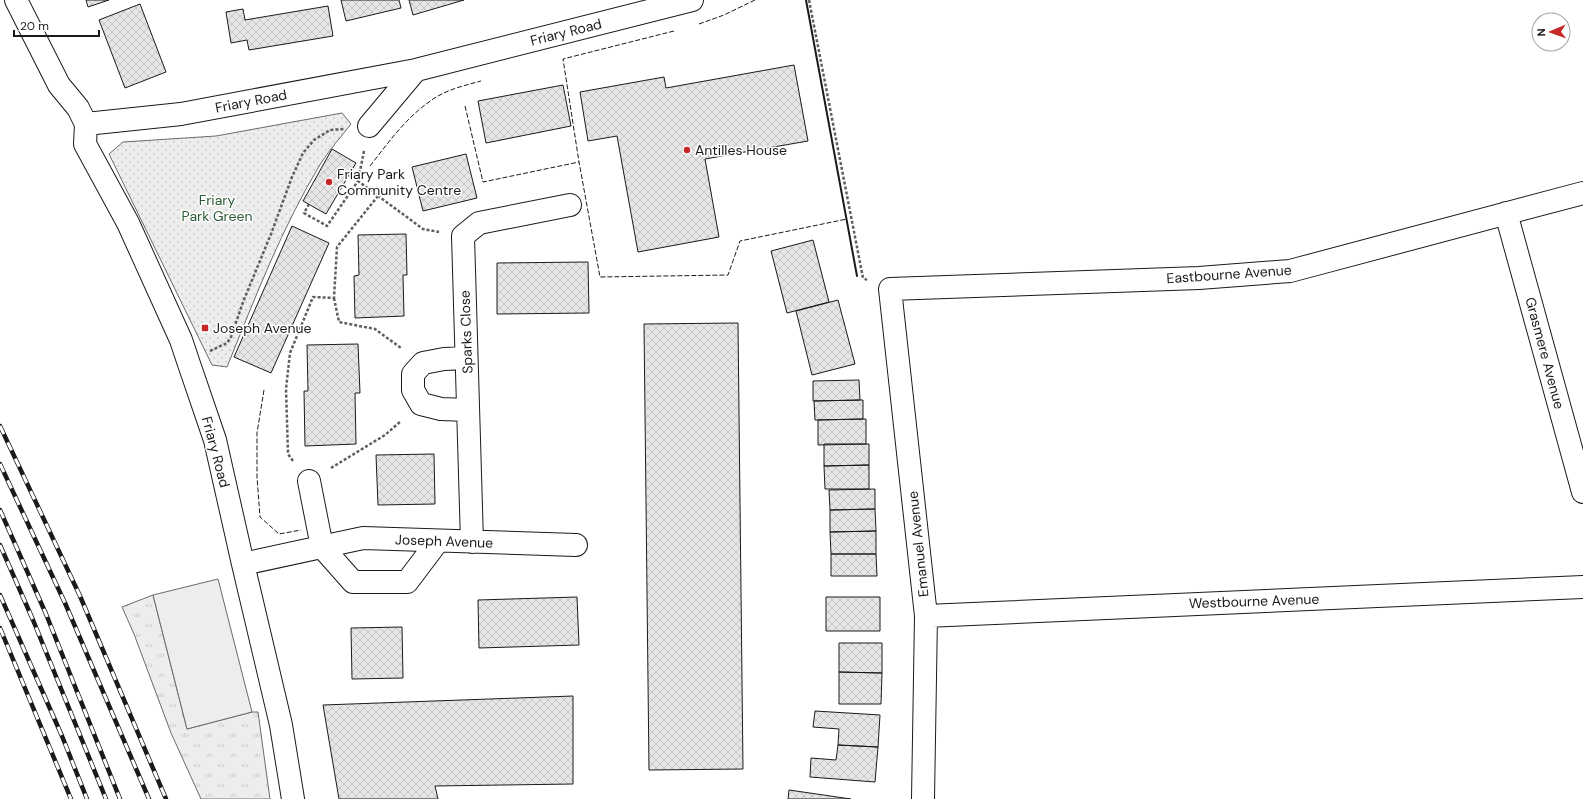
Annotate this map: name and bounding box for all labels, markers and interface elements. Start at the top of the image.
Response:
scale bar [14,12,99,38]
north arrow [1531,12,1571,52]
street label: Friary Road [528,14,604,50]
text: 20 m [20,18,49,34]
text: N [1534,28,1548,37]
street label: Friary Road [213,85,289,117]
place label: Antilles House [695,141,787,159]
marker: Antilles House [682,145,692,155]
place label: Friary Park Community Centre [337,165,461,199]
marker: Friary Park Community Centre [324,177,334,187]
park label: Friary Park Green [182,191,252,225]
street label: Eastbourne Avenue [1166,261,1292,287]
street label: Sparks Close [456,290,476,374]
street label: Grasmere Avenue [1521,295,1569,411]
place label: Joseph Avenue [213,319,311,337]
marker: Joseph Avenue [200,323,210,333]
street label: Friary Road [198,414,234,490]
street label: Emanuel Avenue [903,490,933,598]
street label: Joseph Avenue [395,530,494,552]
street label: Westbourne Avenue [1188,590,1320,612]

